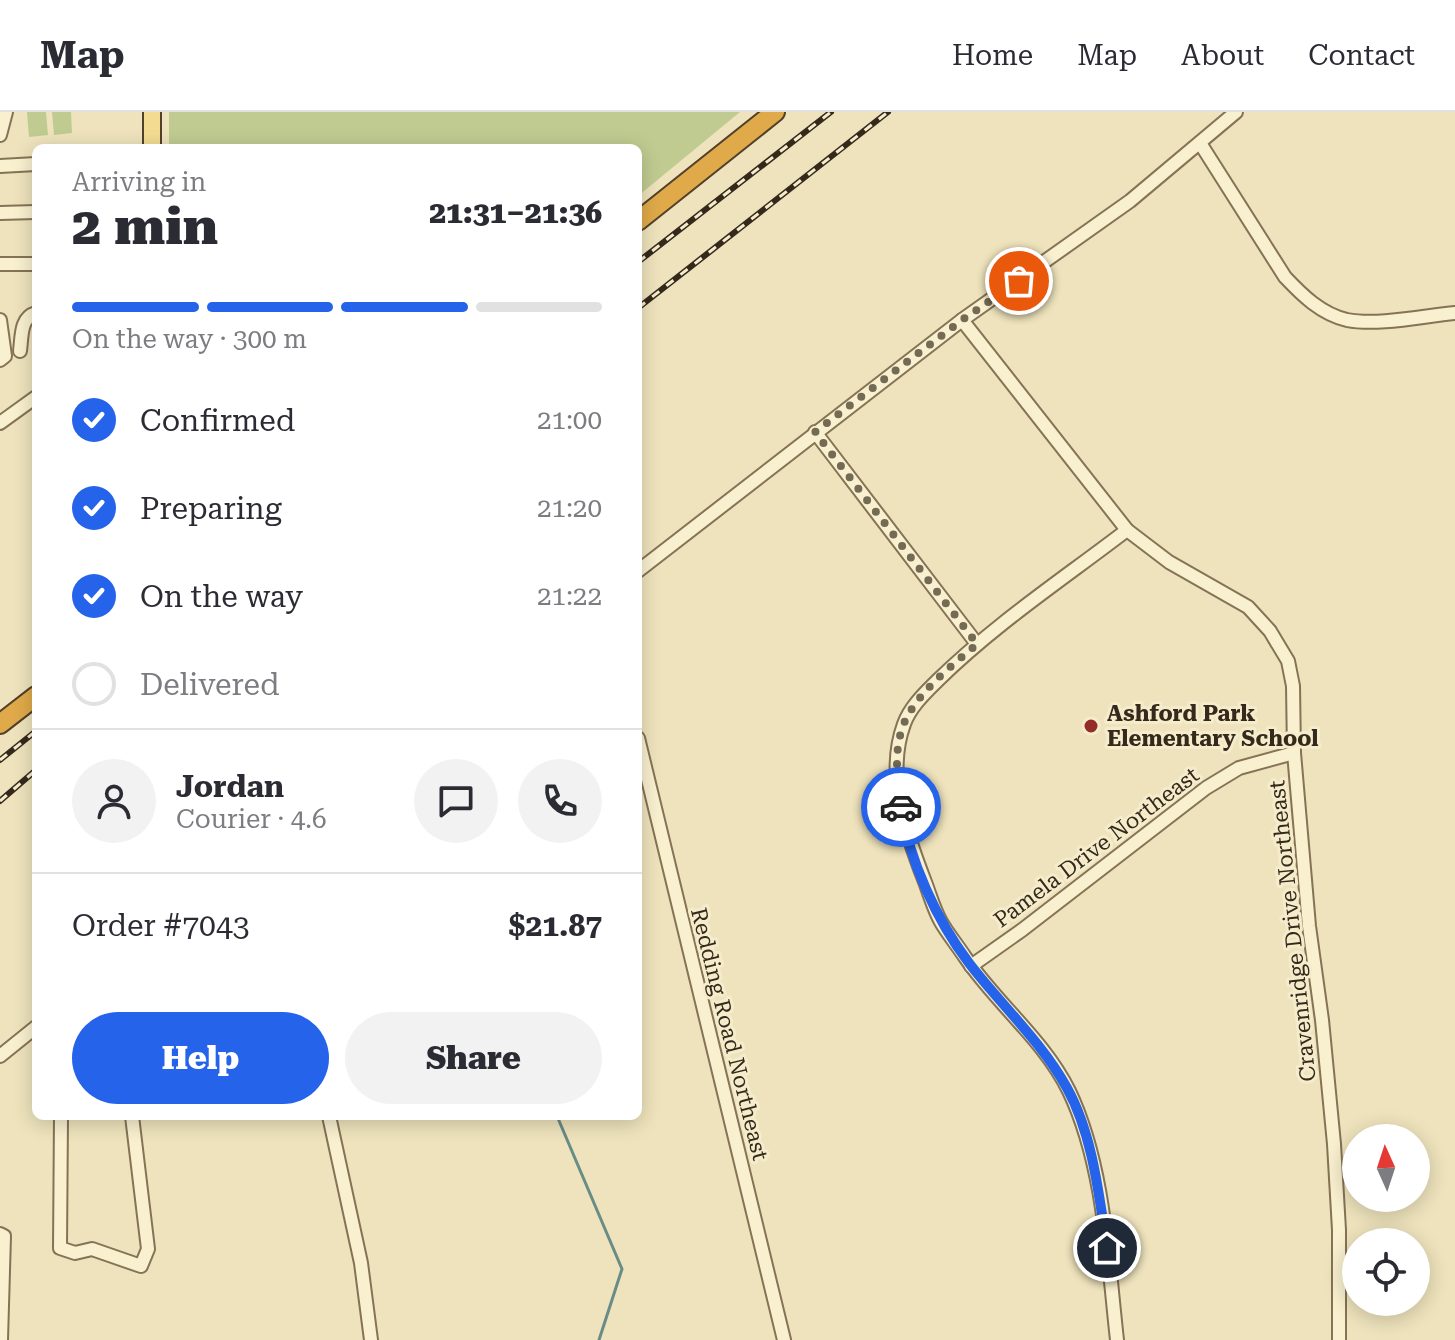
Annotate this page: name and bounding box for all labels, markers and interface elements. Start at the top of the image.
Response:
text: Map [40,33,125,77]
text: Home [952,39,1033,72]
text: Map [1077,39,1137,72]
text: About [1181,39,1264,72]
text: Contact [1308,39,1415,72]
text: Arriving in [72,167,206,197]
text: 21:31–21:36 [429,195,602,230]
text: 2 min [72,196,218,257]
pin [985,247,1053,315]
icon: bag [997,259,1041,303]
text: On the way · 300 m [72,324,307,354]
icon: check [72,398,116,442]
text: Confirmed [140,403,295,438]
text: 21:00 [537,405,602,435]
icon: check [72,486,116,530]
text: Preparing [140,491,282,526]
text: 21:20 [537,493,602,523]
icon: check [72,574,116,618]
text: On the way [140,579,303,614]
text: 21:22 [537,581,602,611]
text: Delivered [140,667,279,702]
place label: Ashford Park Elementary School [1107,701,1319,751]
marker: Ashford Park Elementary School [1082,717,1100,735]
button: person [72,759,156,843]
button: chat [414,759,498,843]
button: phone [518,759,602,843]
street label: Pamela Drive Northeast [989,762,1204,933]
courier [861,767,941,847]
text: Jordan [176,769,284,804]
street label: Cravenridge Drive Northeast [1264,779,1321,1083]
icon: car [879,785,923,829]
text: Courier · 4.6 [176,804,326,834]
street label: Redding Road Northeast [686,905,773,1163]
text: Order #7043 [72,908,250,943]
text: $21.87 [509,908,602,943]
button: Help [72,1012,329,1104]
button: Share [345,1012,602,1104]
north arrow [1342,1124,1430,1212]
map controls [1342,1124,1430,1316]
pin [1073,1214,1141,1282]
icon: home [1085,1226,1129,1270]
button: locate [1342,1228,1430,1316]

